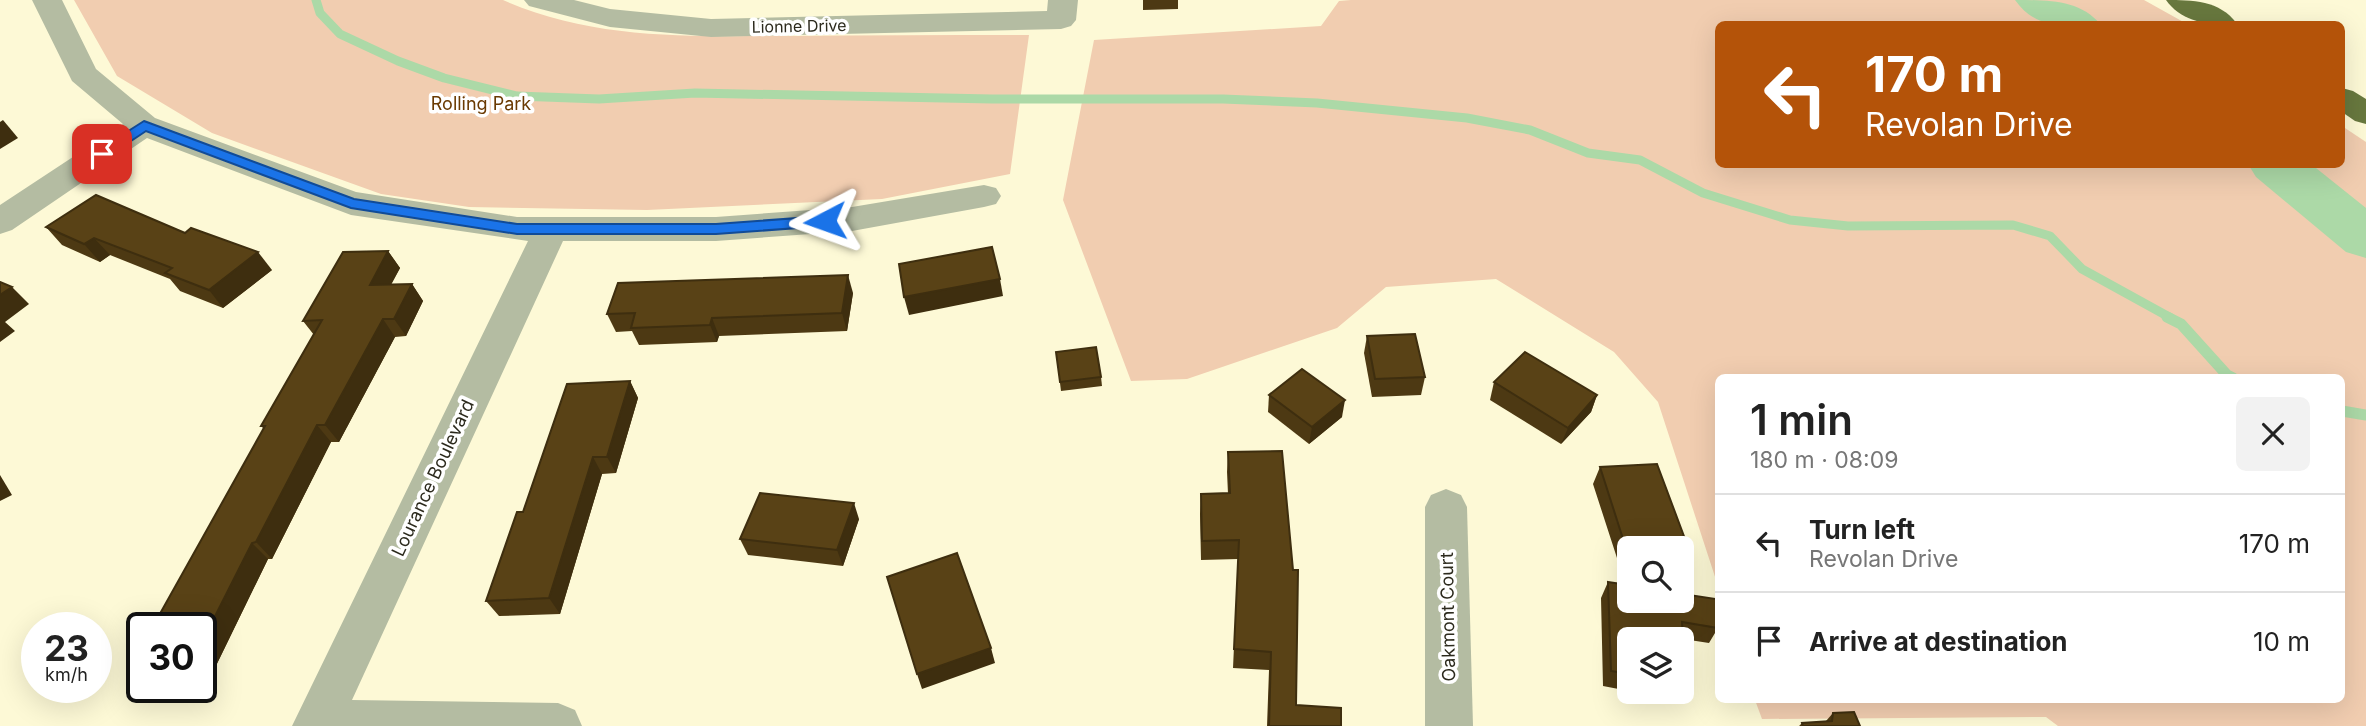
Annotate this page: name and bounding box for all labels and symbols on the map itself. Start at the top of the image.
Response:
street label: Lionne Drive [751,15,847,37]
park label: Rolling Park [431,93,531,114]
pin [72,124,132,184]
position arrow [788,184,862,258]
street label: Lourance Boulevard [387,396,478,559]
street label: Oakmont Court [1436,552,1459,682]
speed limit sign: 30 [126,612,217,703]

